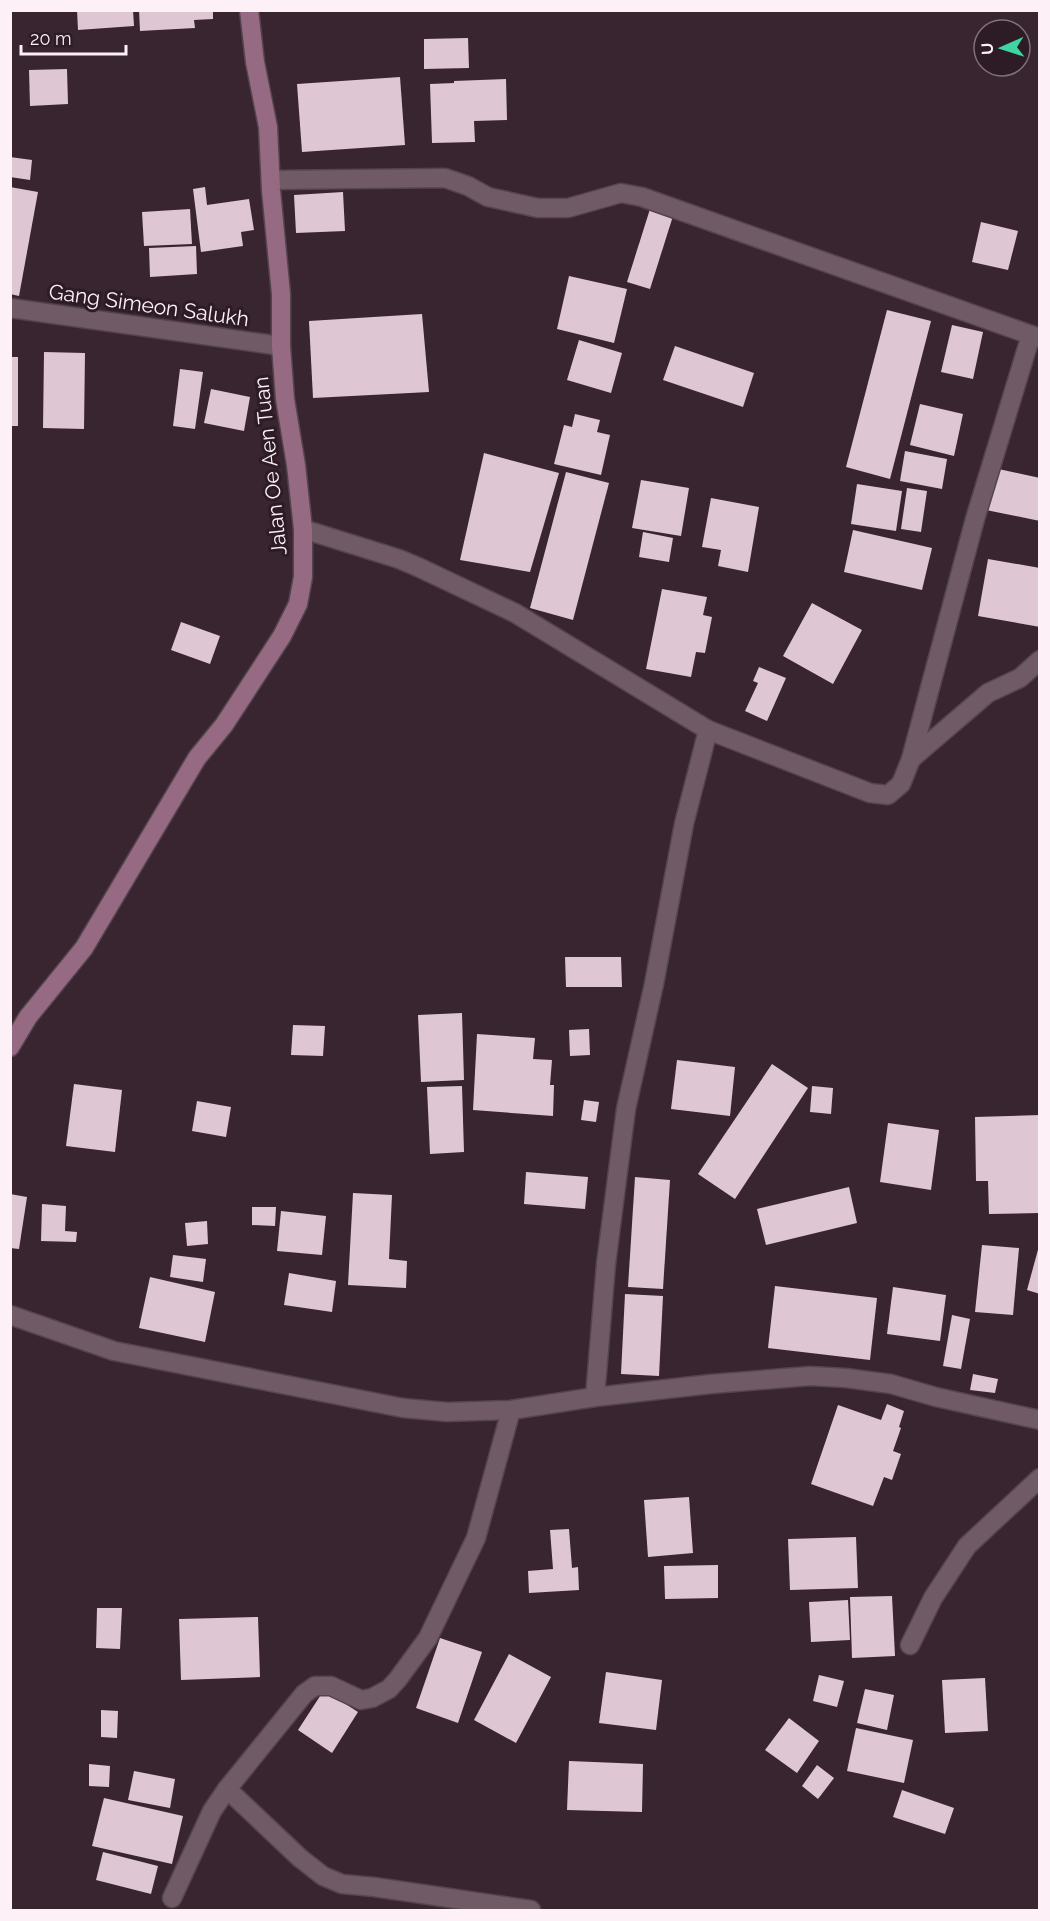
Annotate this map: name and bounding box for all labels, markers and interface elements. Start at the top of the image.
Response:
scale bar [21,18,126,56]
north arrow [972,18,1032,78]
text: 20 m [30,28,72,49]
text: U [978,42,997,55]
street label: Gang Simeon Salukh [47,279,251,331]
street label: Jalan Oe Aen Tuan [248,376,292,556]

